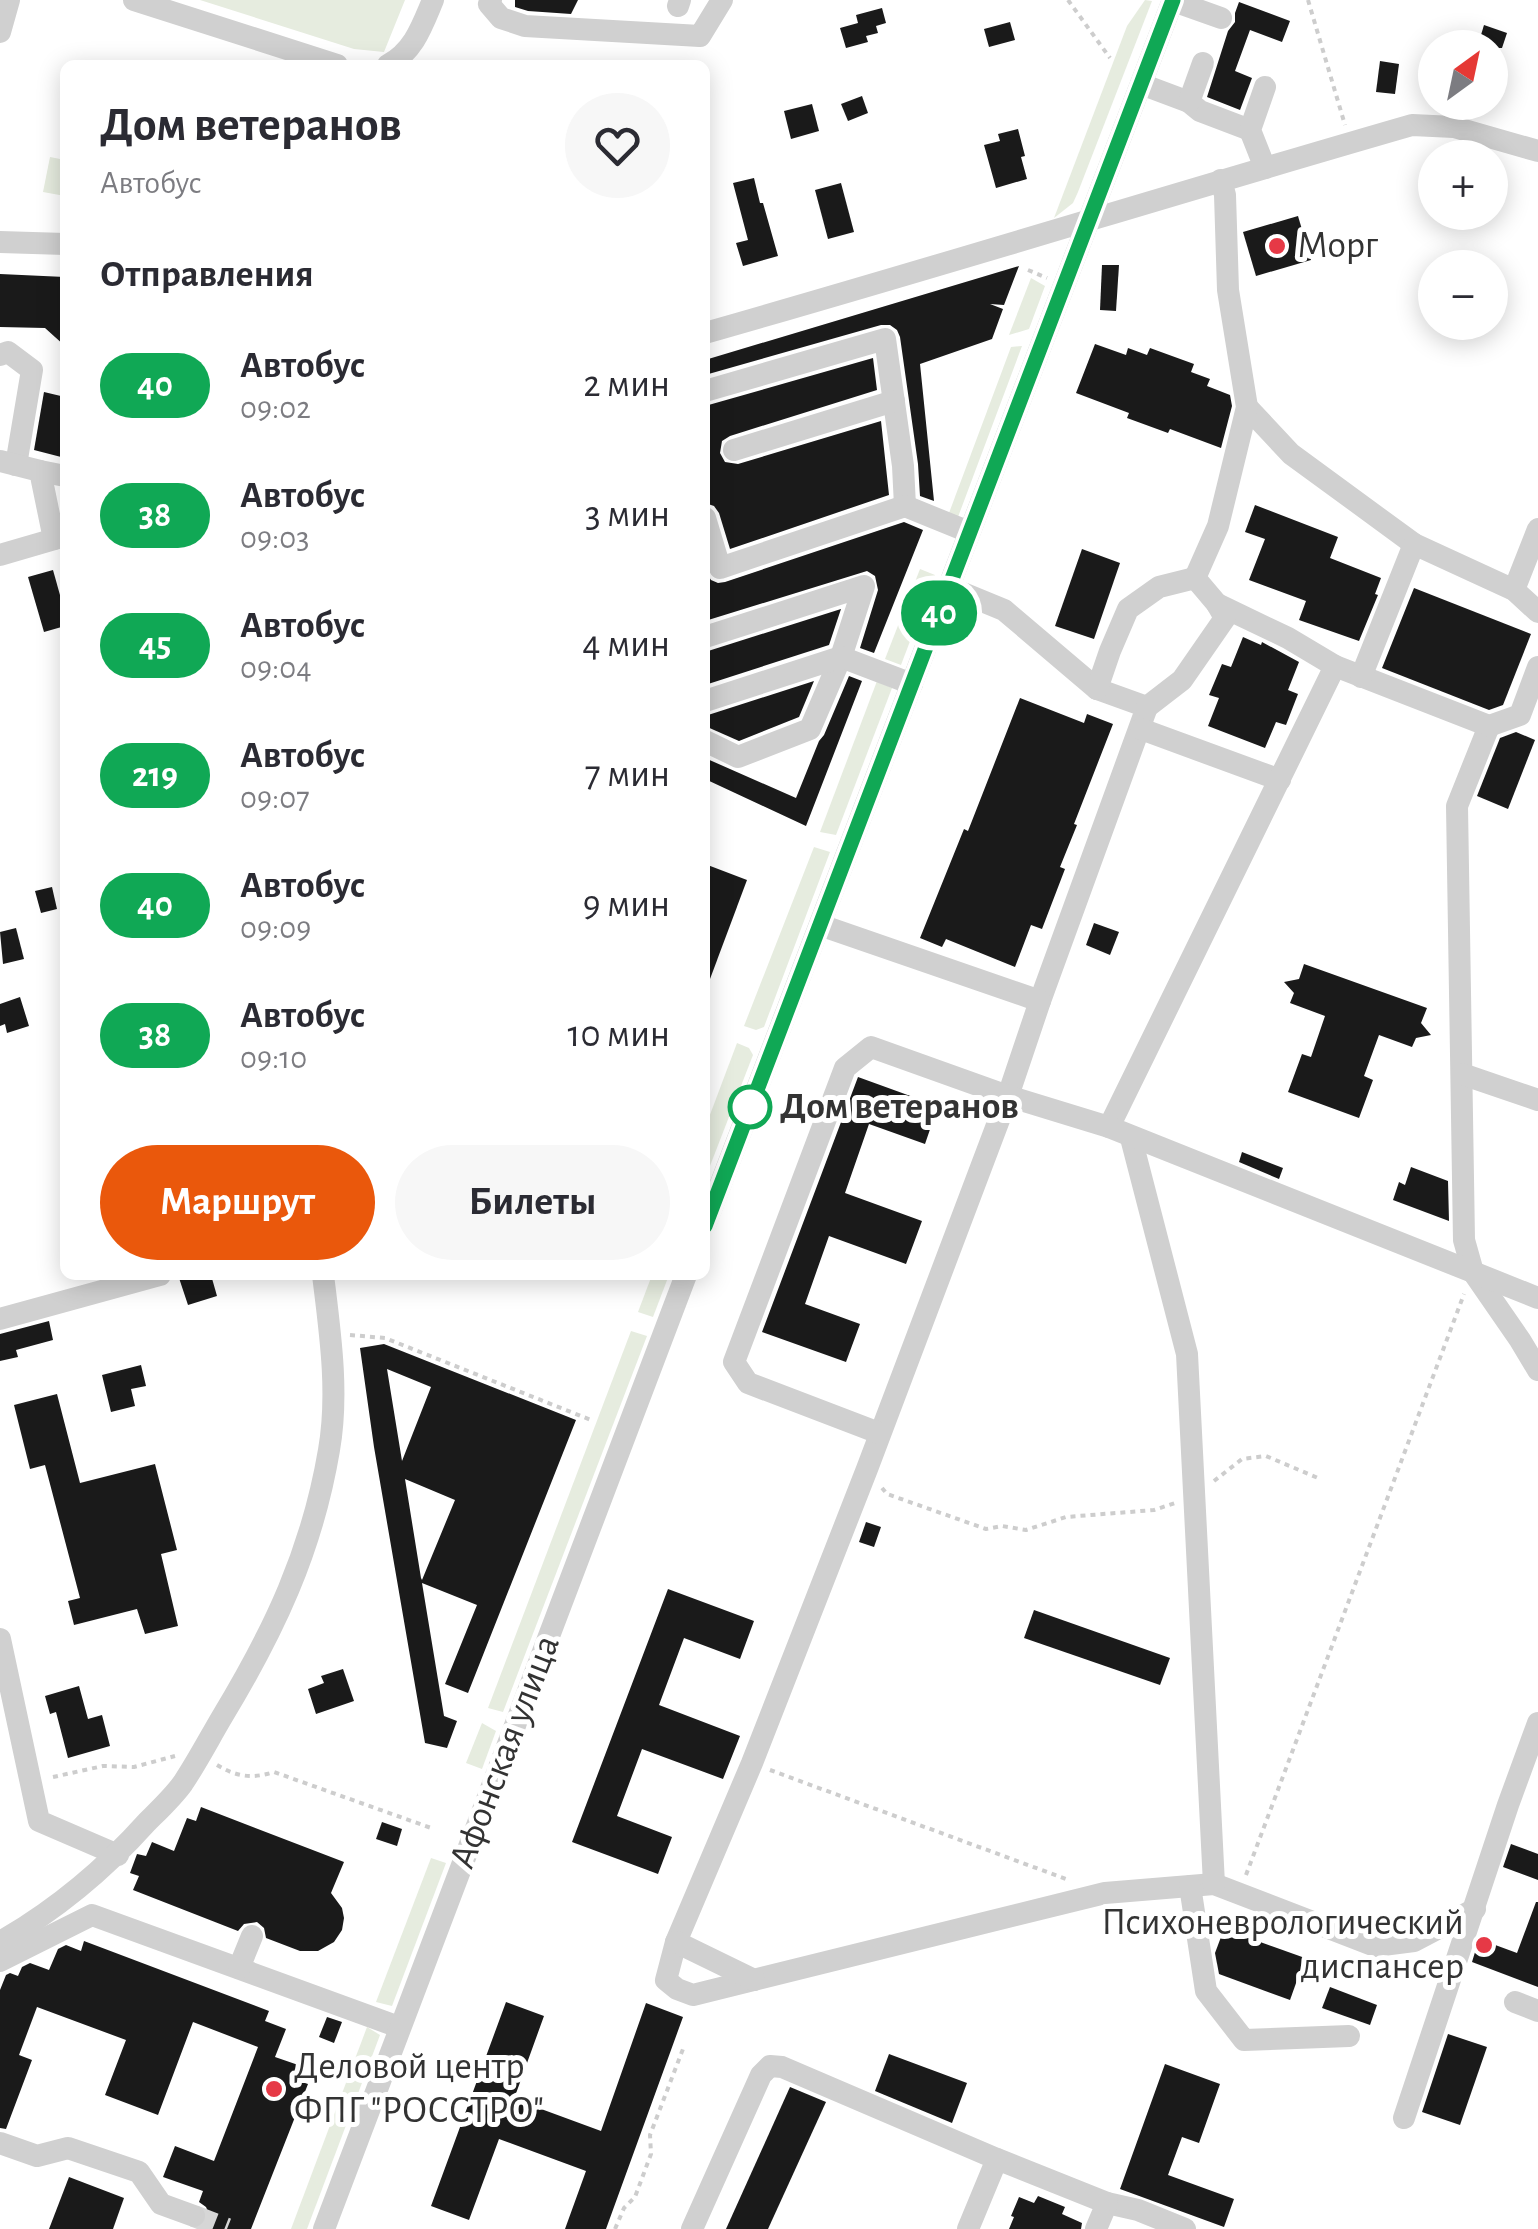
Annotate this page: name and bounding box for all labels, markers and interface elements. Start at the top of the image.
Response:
north arrow [1418,30,1508,120]
map controls [1418,30,1508,340]
button: heart [565,93,670,198]
text: Дом ветеранов [100,102,402,150]
button: + [1418,140,1508,230]
text: Автобус [100,167,202,199]
place label: Морг [1297,227,1379,265]
marker: Морг [1266,235,1288,257]
button: − [1418,250,1508,340]
text: Отправления [100,256,314,294]
text: Автобус [240,347,365,385]
text: 2 мин [583,366,670,404]
text: 40 [137,368,173,403]
text: 09:02 [240,392,311,424]
text: Автобус [240,477,365,515]
text: 3 мин [585,496,670,534]
text: 38 [139,498,171,533]
text: 09:03 [240,522,309,554]
line badge: 40 [894,580,984,646]
text: 40 [921,596,957,631]
text: Автобус [240,607,365,645]
text: 4 мин [582,626,670,664]
text: 45 [139,628,171,663]
text: 09:04 [240,652,312,684]
text: Автобус [240,737,365,775]
text: 7 мин [585,756,670,794]
text: 219 [132,758,178,793]
text: 09:07 [240,782,310,814]
text: Автобус [240,867,365,905]
text: 9 мин [583,886,670,924]
text: 40 [137,888,173,923]
text: 09:09 [240,912,311,944]
text: Автобус [240,997,365,1035]
text: 10 мин [567,1016,670,1054]
text: 38 [139,1018,171,1053]
text: 09:10 [240,1042,307,1074]
marker: Дом ветеранов [729,1086,771,1128]
place label: Дом ветеранов [780,1088,1019,1126]
button: Маршрут [100,1145,375,1260]
button: Билеты [395,1145,670,1260]
street label: Афонская улица [443,1630,567,1874]
place label: Психоневрологический диспансер [1101,1904,1464,1986]
marker: Психоневрологический диспансер [1473,1934,1495,1956]
place label: Деловой центр ФПГ "РОССТРО" [294,2048,544,2130]
marker: Деловой центр ФПГ "РОССТРО" [263,2078,285,2100]

